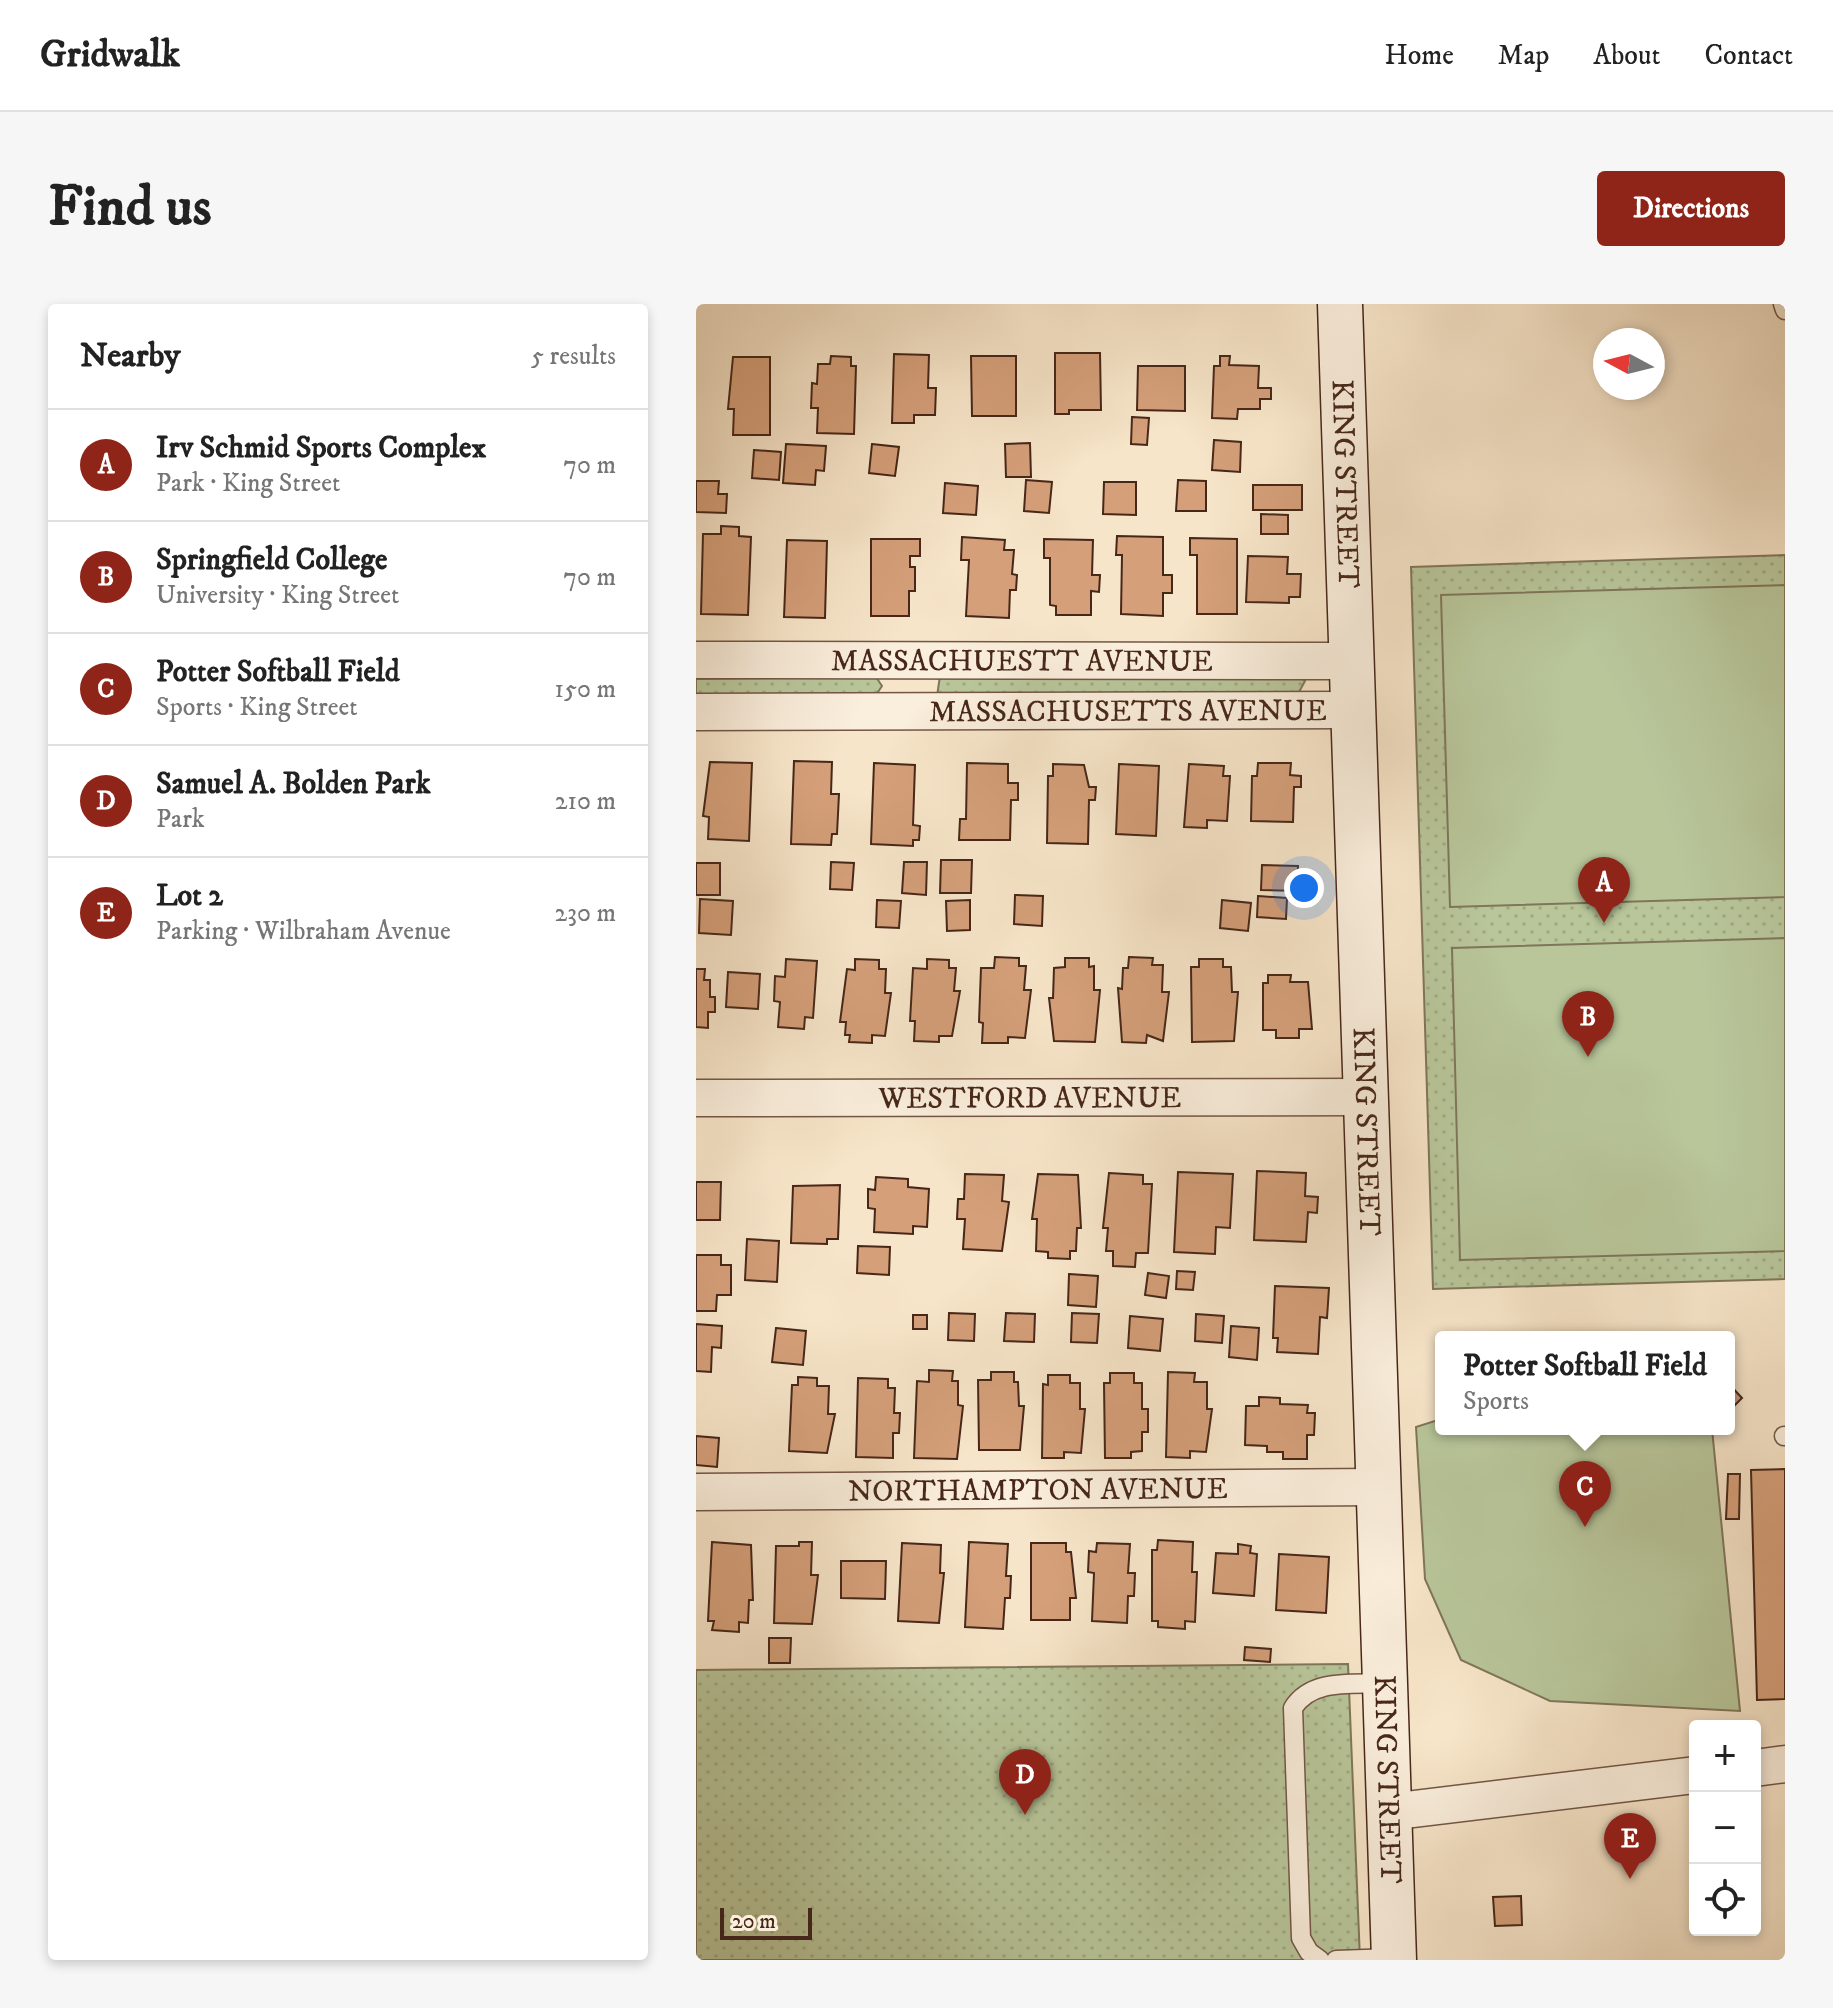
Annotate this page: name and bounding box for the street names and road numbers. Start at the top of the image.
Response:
street label: KING STREET [1322,379,1366,589]
street label: MASSACHUESTT AVENUE [831,643,1213,681]
street label: MASSACHUSETTS AVENUE [929,693,1327,731]
street label: KING STREET [1344,1027,1387,1237]
street label: WESTFORD AVENUE [878,1080,1181,1118]
street label: NORTHAMPTON AVENUE [848,1471,1228,1511]
street label: KING STREET [1365,1674,1409,1884]

